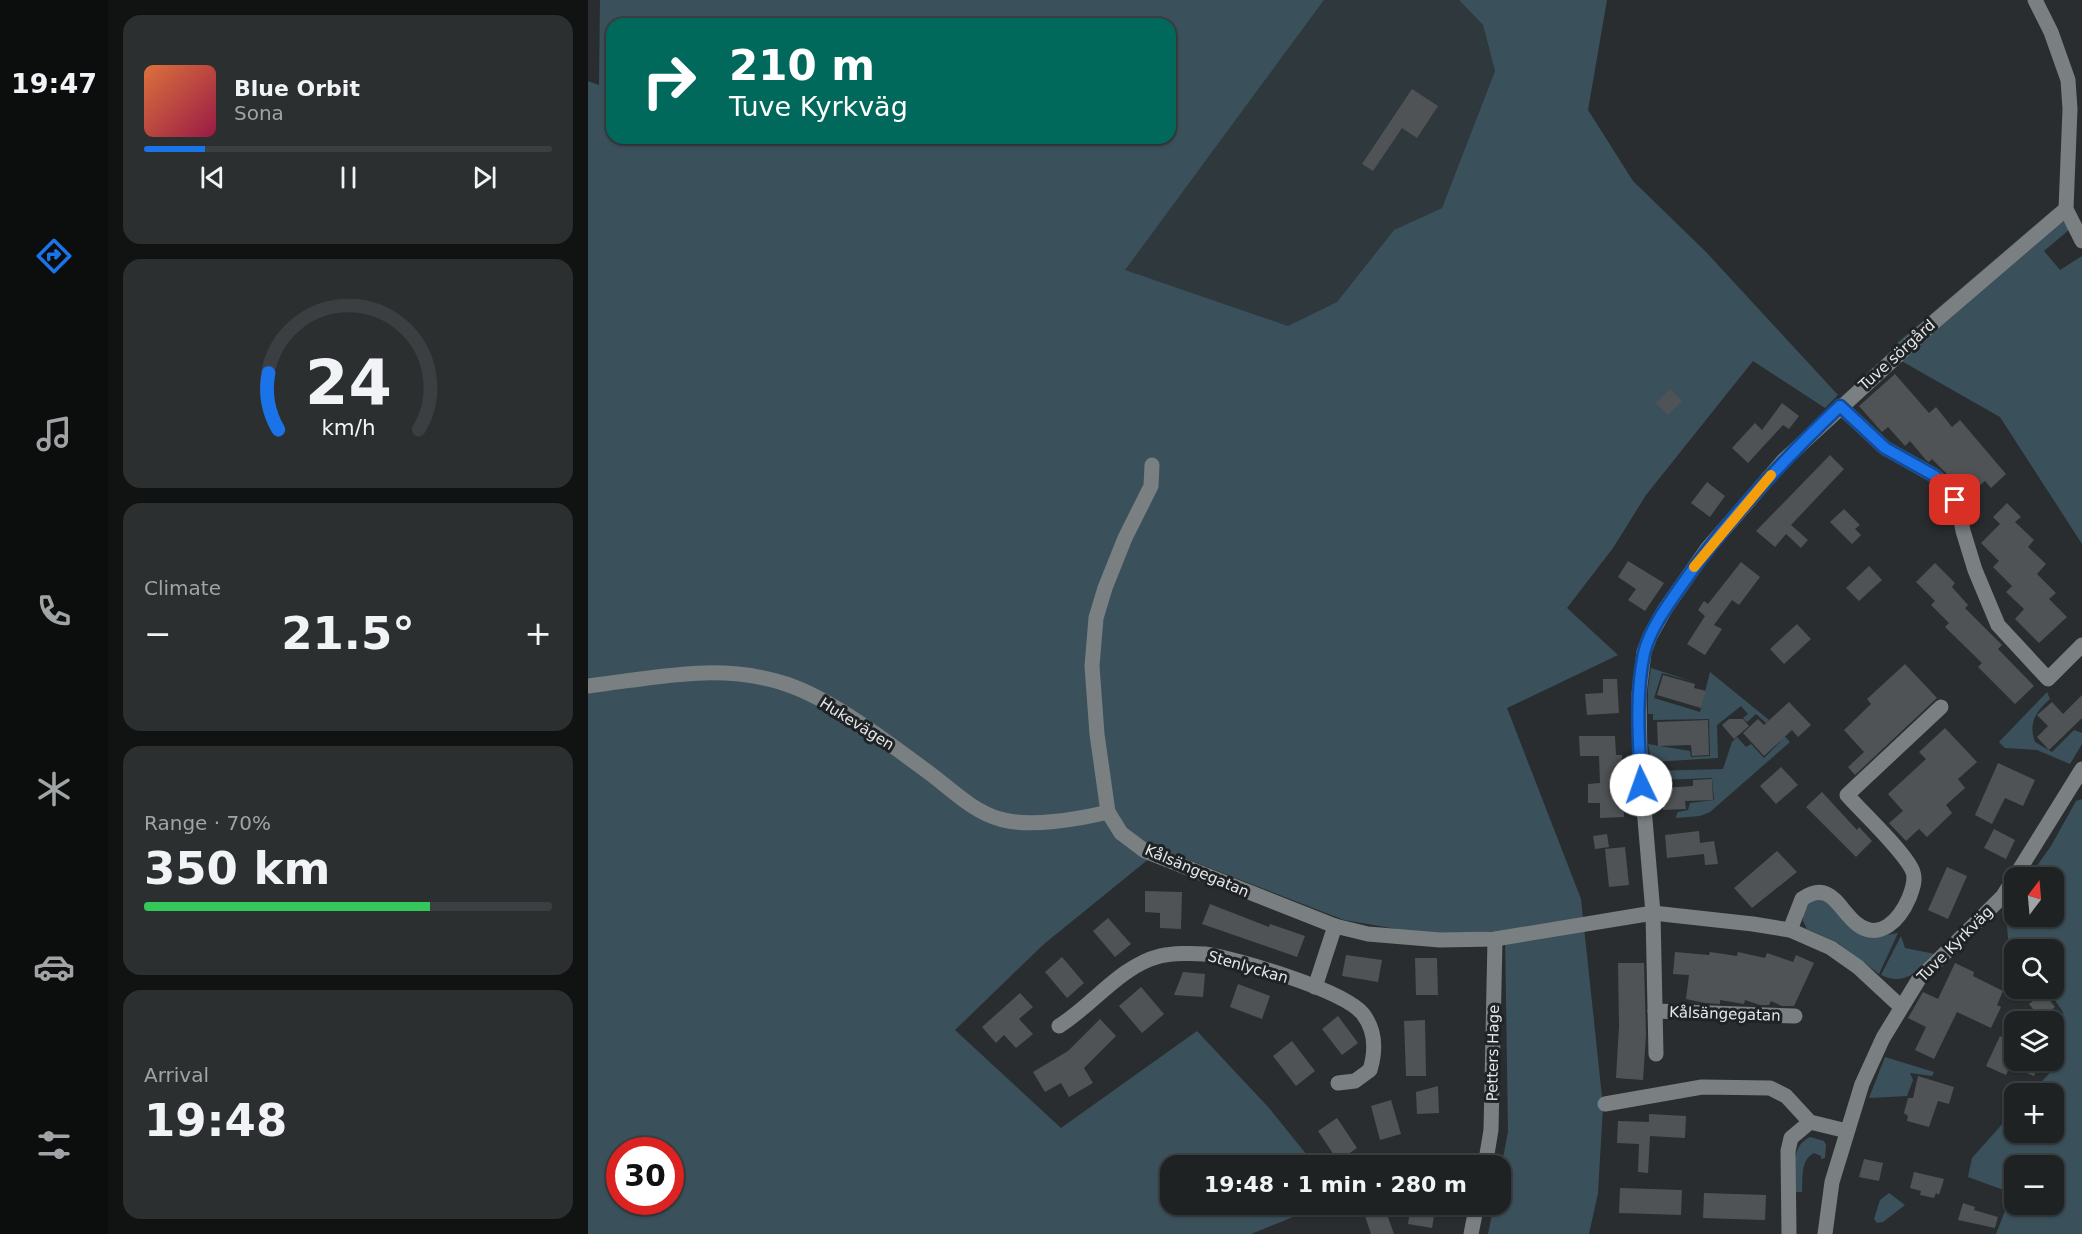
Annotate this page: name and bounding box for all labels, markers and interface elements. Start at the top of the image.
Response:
text: 210 m [729,41,875,90]
icon: right [630,42,708,120]
text: 19:47 [11,68,97,99]
text: Blue Orbit [234,76,360,101]
text: Tuve Kyrkväg [729,91,908,122]
text: Sona [234,101,284,125]
icon: previous [196,161,229,194]
icon: pause [332,161,365,194]
icon: next [468,161,501,194]
icon: directions [33,235,75,277]
street label: Tuve sörgård [1854,316,1939,395]
text: 24 [305,346,391,419]
icon: music [33,413,75,455]
text: km/h [321,416,375,441]
pin [1929,474,1980,525]
icon: arrive [1938,483,1971,516]
text: Climate [144,576,221,600]
icon: phone [33,590,75,632]
text: 21.5° [281,607,415,660]
text: − [144,614,172,653]
text: + [524,614,552,653]
street label: Hukevägen [816,694,898,754]
position arrow [1609,753,1673,817]
icon: climate [33,768,75,810]
text: Range · 70% [144,811,271,835]
street label: Kålsängegatan [1142,841,1252,901]
text: 350 km [144,842,330,895]
north arrow [2004,867,2064,927]
map controls [2004,867,2064,1215]
street label: Tuve Kyrkväg [1913,903,1996,986]
button: search [2004,939,2064,999]
icon: car [33,946,75,988]
street label: Stenlyckan [1206,947,1290,987]
street label: Kålsängegatan [1669,1003,1781,1025]
street label: Petters Hage [1483,1004,1503,1102]
button: layers [2004,1011,2064,1071]
text: Arrival [144,1063,209,1087]
button: + [2004,1083,2064,1143]
text: 19:48 [144,1094,287,1147]
icon: filters [33,1124,75,1166]
speed limit sign: 30 [606,1137,684,1215]
button: − [2004,1155,2064,1215]
text: 19:48 · 1 min · 280 m [1204,1172,1467,1197]

